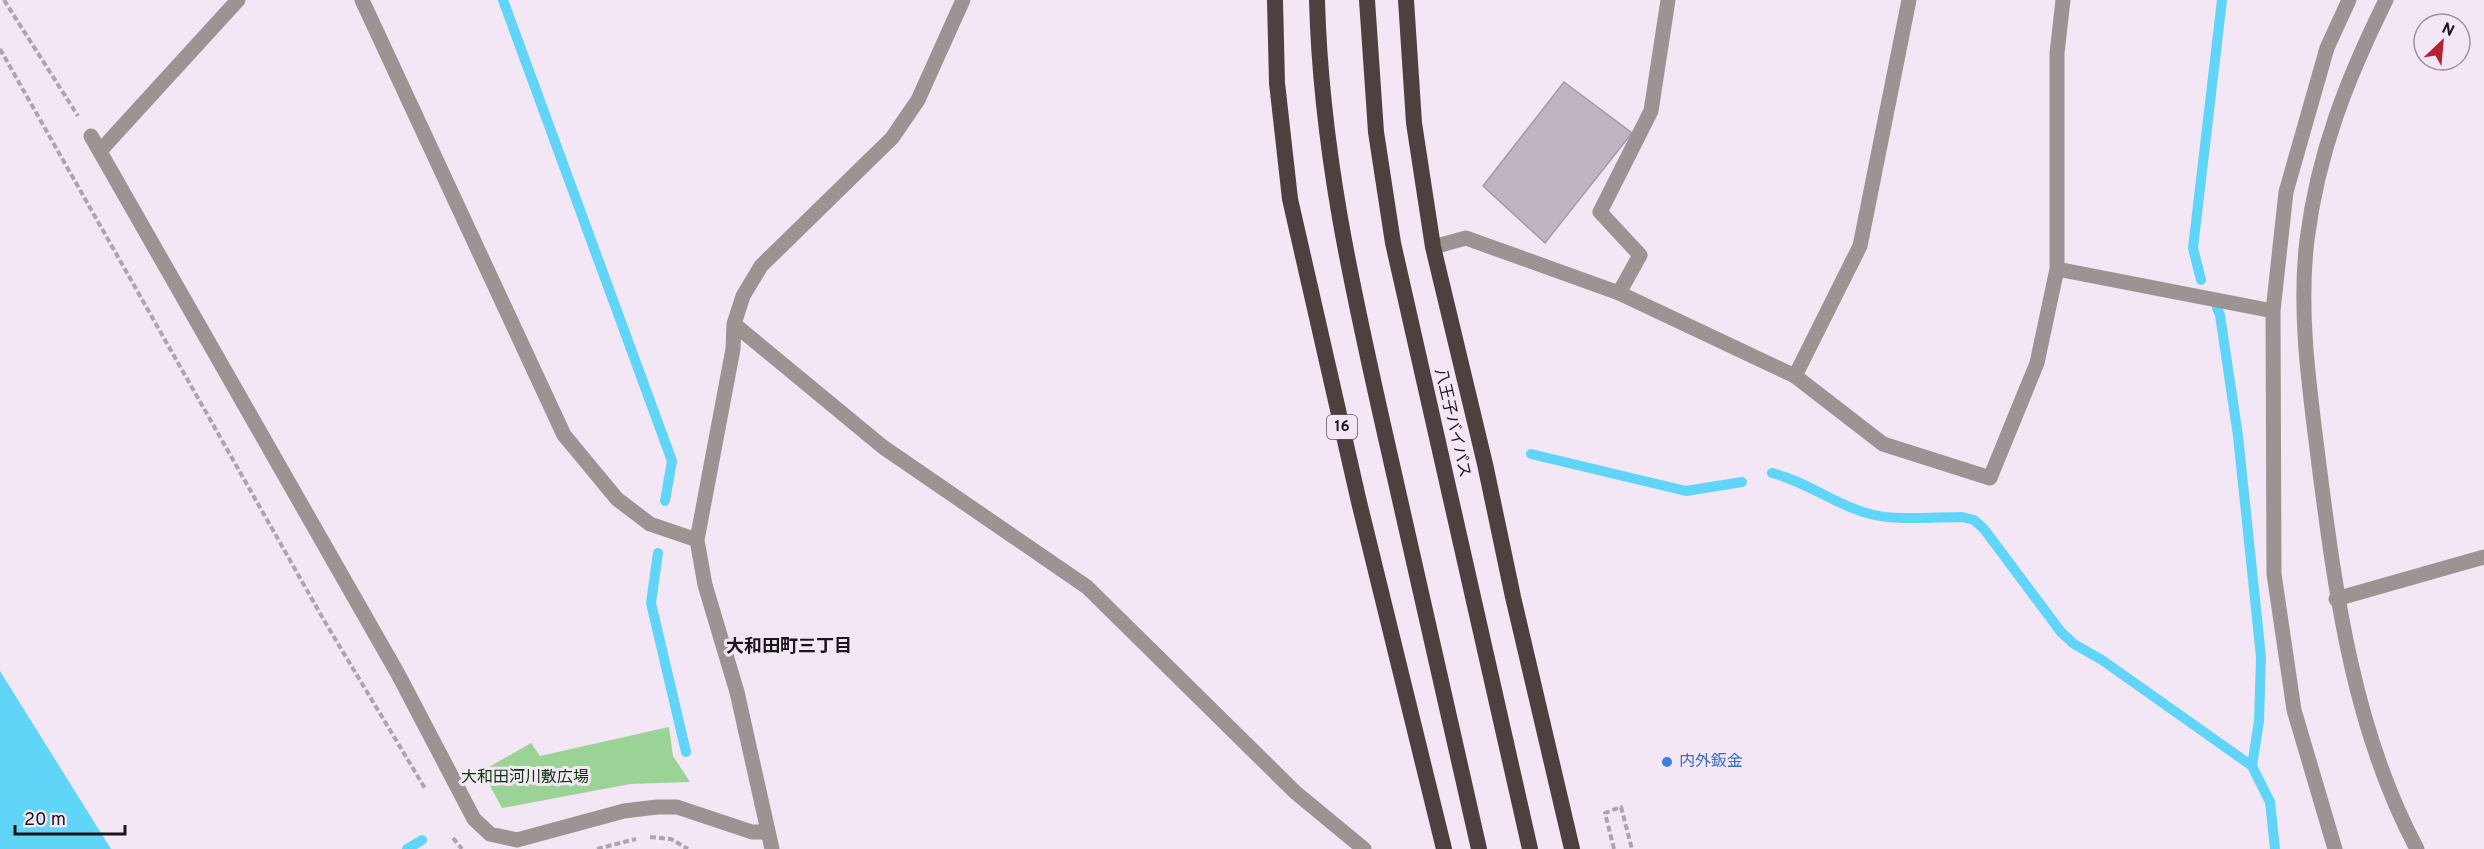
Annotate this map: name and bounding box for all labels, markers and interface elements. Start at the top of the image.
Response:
north arrow [2412,12,2472,72]
text: N [2438,19,2457,42]
street label: 八王子バイパス [1430,366,1474,480]
road number: 16 [1327,415,1357,439]
district label: 大和田町三丁目 [726,636,852,659]
place label: 内外鈑金 [1679,752,1743,772]
marker: 内外鈑金 [1660,755,1674,769]
park label: 大和田河川敷広場 [461,768,589,788]
scale bar [15,798,124,836]
text: 20 m [24,809,66,832]

